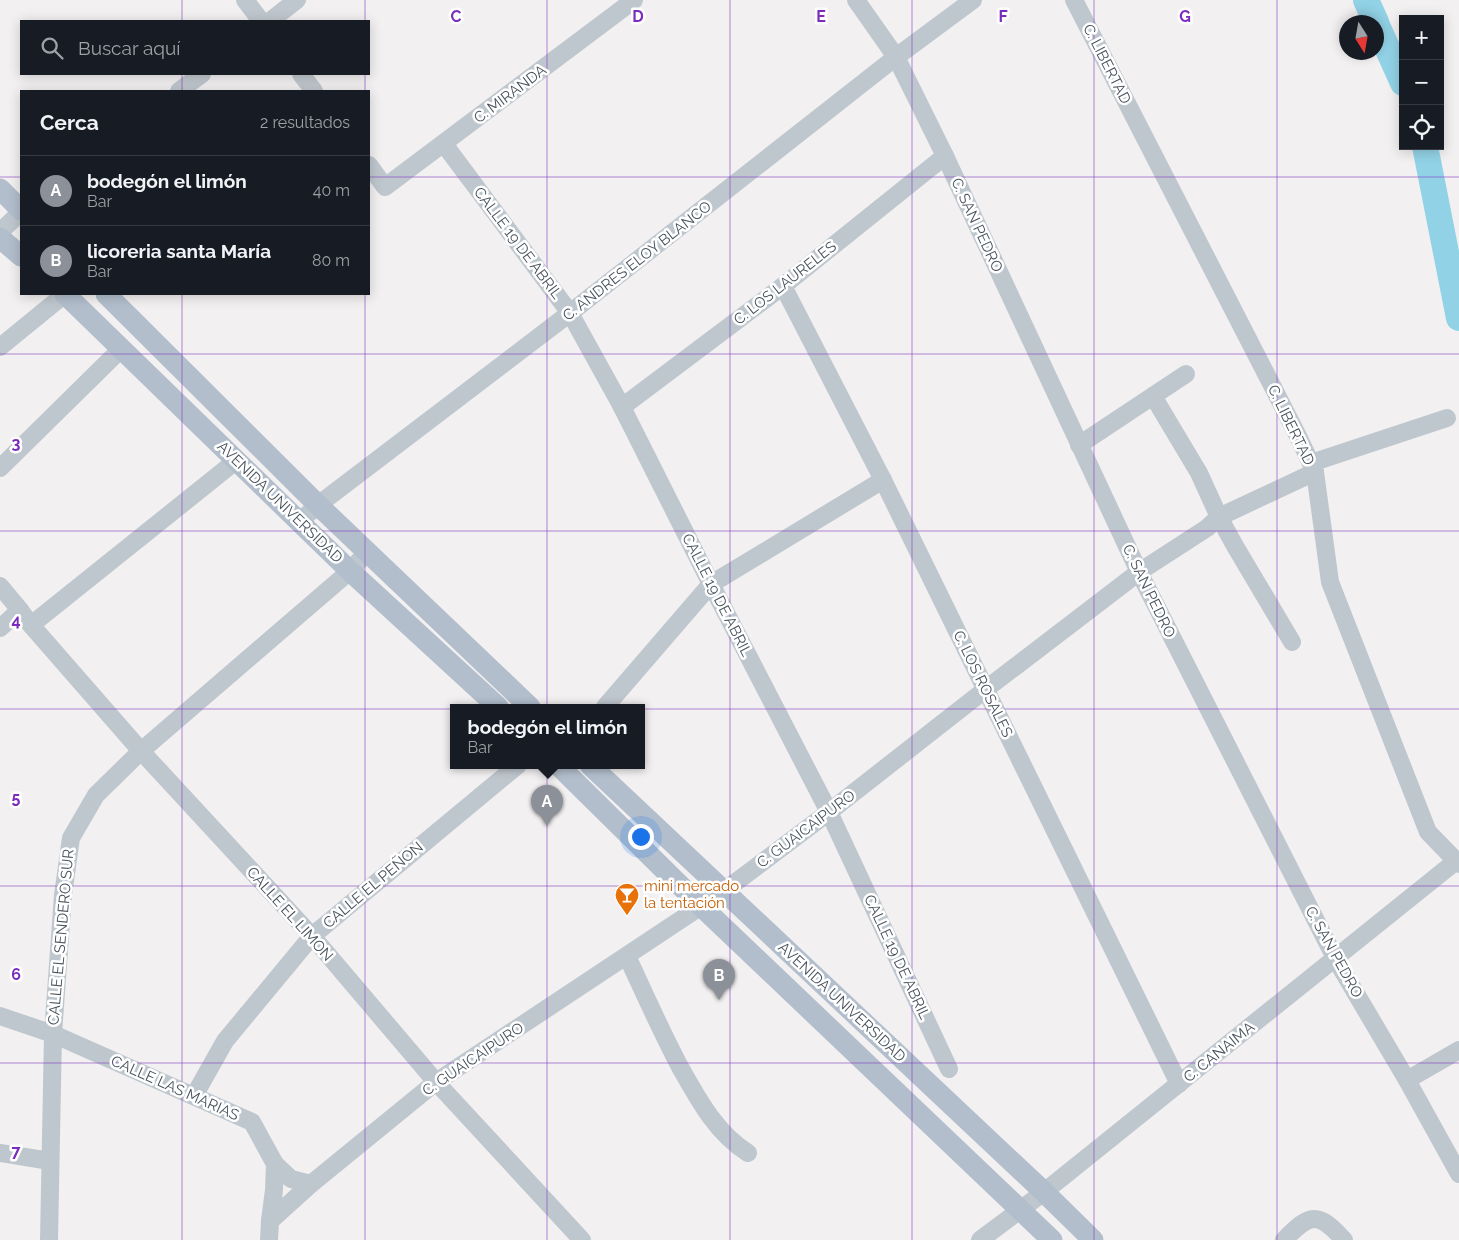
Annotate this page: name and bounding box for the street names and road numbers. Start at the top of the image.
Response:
street label: C. LIBERTAD [1079,21,1135,107]
street label: C. MIRANDA [470,61,550,127]
street label: C. SAN PEDRO [947,175,1007,275]
street label: CALLE 19 DE ABRIL [470,184,566,303]
street label: C. ANDRES ELOY BLANCO [559,197,715,325]
street label: C. LOS LAURELES [730,237,840,329]
street label: C. LIBERTAD [1264,382,1318,468]
street label: AVENIDA UNIVERSIDAD [213,437,347,567]
street label: CALLE 19 DE ABRIL [678,531,756,660]
street label: C. SAN PEDRO [1119,541,1179,641]
street label: C. LOS ROSALES [949,628,1017,740]
street label: C. GUAICAIPURO [753,786,859,872]
street label: CALLE EL PEÑON [319,838,427,932]
street label: CALLE EL SENDERO SUR [44,848,78,1026]
street label: CALLE EL LIMON [243,863,337,965]
street label: CALLE 19 DE ABRIL [860,892,934,1022]
street label: C. SAN PEDRO [1301,903,1367,1001]
street label: AVENIDA UNIVERSIDAD [775,938,910,1066]
street label: C. CANAIMA [1180,1018,1258,1086]
street label: C. GUAICAIPURO [419,1019,527,1099]
street label: CALLE LAS MARIAS [108,1052,242,1124]

